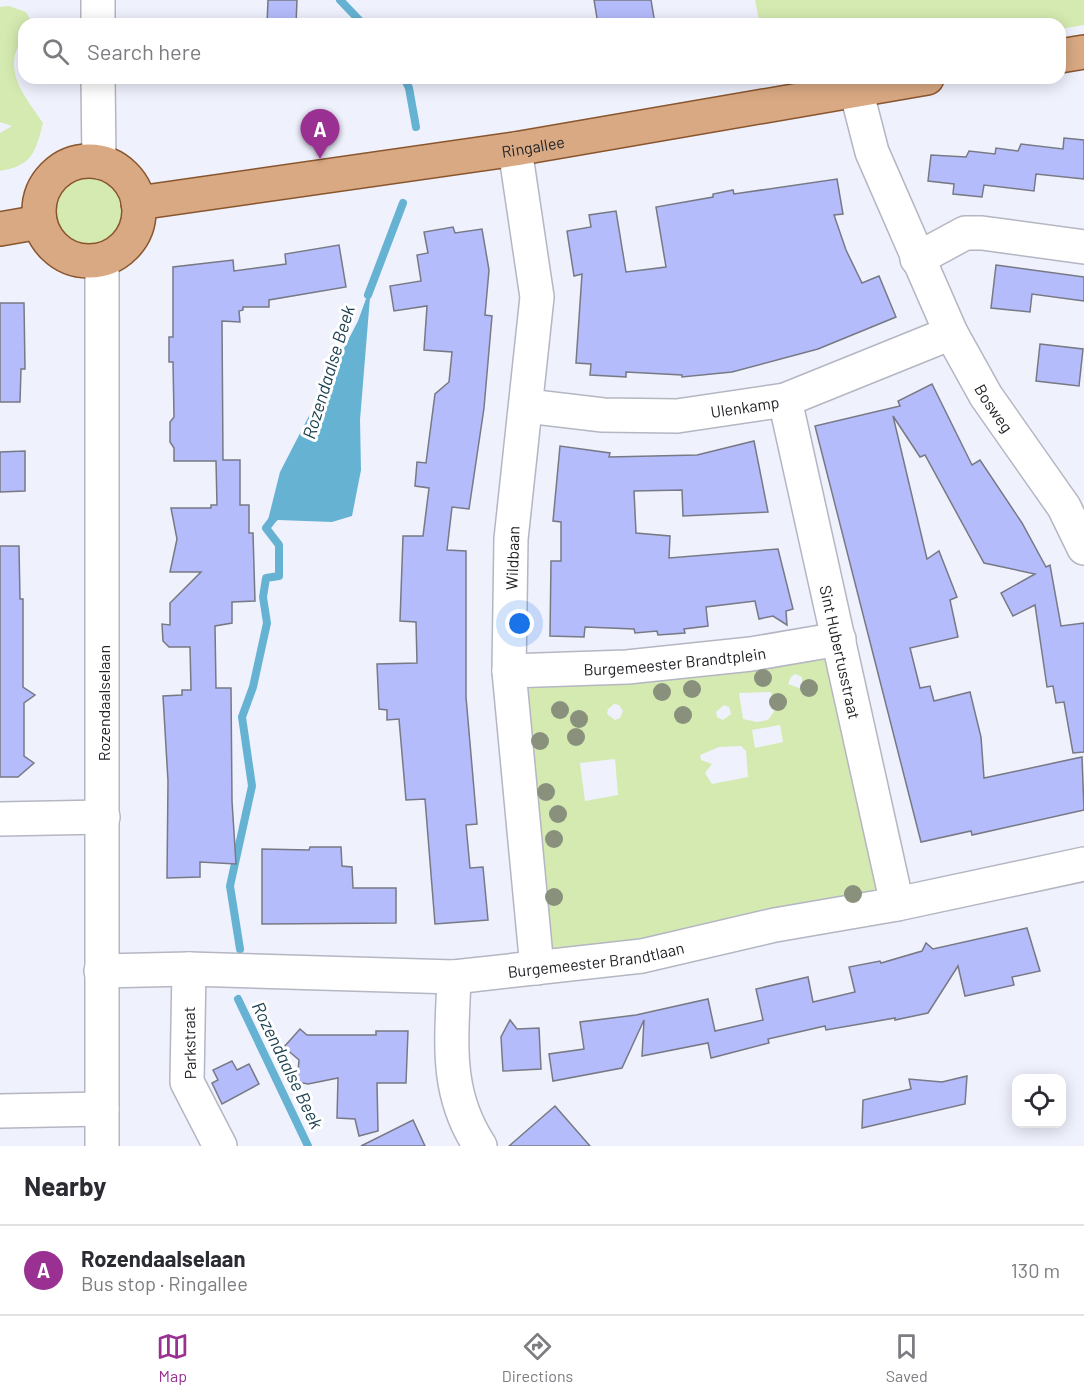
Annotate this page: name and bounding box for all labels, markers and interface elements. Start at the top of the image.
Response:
search box [18,18,1066,84]
icon: search [39,35,72,68]
text: Search here [87,38,201,64]
pin: A [300,110,340,159]
street label: Ringallee [500,131,566,160]
water label: Rozendaalse Beek [297,302,359,441]
street label: Bosweg [971,380,1018,435]
street label: Ulenkamp [709,391,780,420]
street label: Wildbaan [501,526,523,590]
street label: Sint Hubertusstraat [817,583,865,721]
your location [505,609,534,638]
street label: Burgemeester Brandtplein [583,642,767,678]
street label: Rozendaalselaan [94,645,113,761]
street label: Burgemeester Brandtlaan [507,937,686,980]
water label: Rozendaalse Beek [248,998,328,1132]
street label: Parkstraat [179,1006,199,1080]
map controls [1012,1074,1066,1128]
button: locate [1012,1074,1066,1128]
text: Nearby [24,1170,106,1201]
text: Rozendaalselaan [81,1245,245,1271]
text: A [37,1258,50,1282]
text: 130 m [1011,1258,1060,1282]
text: Bus stop · Ringallee [81,1271,248,1295]
tab: Map [156,1330,189,1385]
tab: Directions [502,1330,573,1385]
tab: Saved [886,1330,928,1385]

